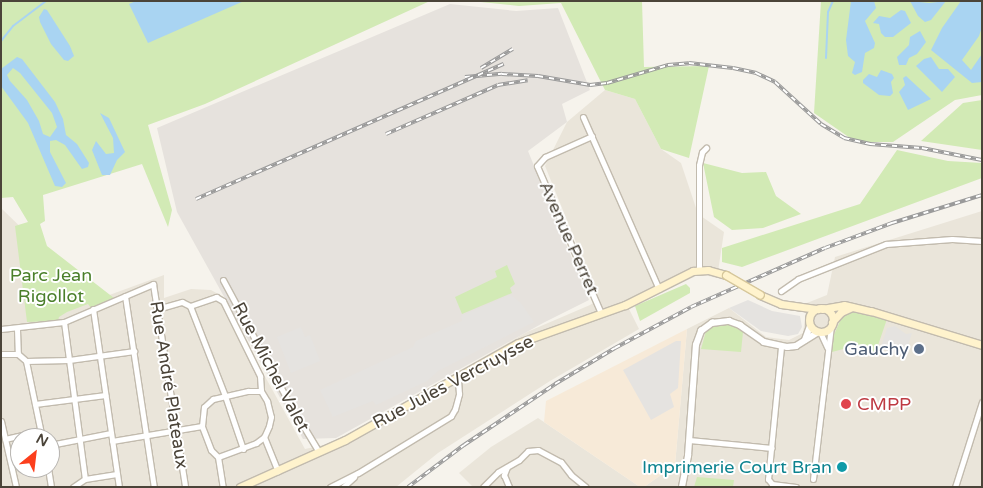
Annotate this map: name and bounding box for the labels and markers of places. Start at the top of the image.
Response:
place label: Gauchy [844,338,909,360]
marker: Gauchy [913,343,925,355]
place label: CMPP [857,393,911,415]
marker: CMPP [839,397,853,411]
place label: Imprimerie Court Bran [642,456,832,478]
marker: Imprimerie Court Bran [836,461,848,473]

